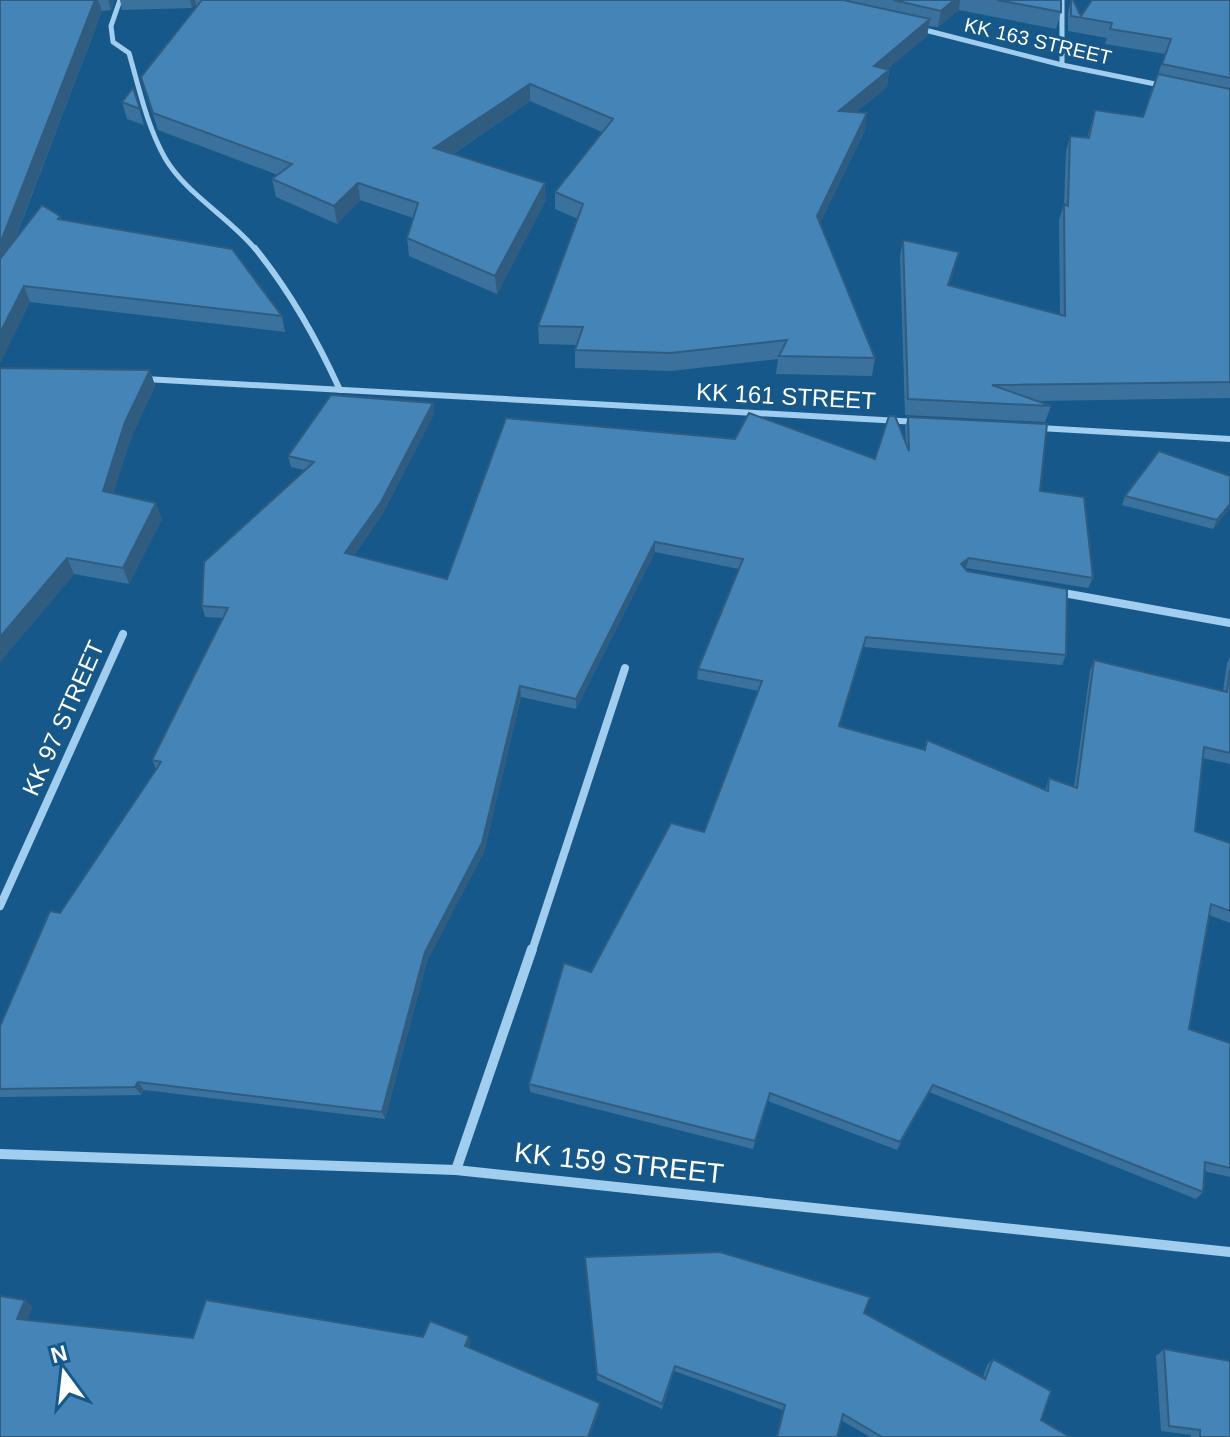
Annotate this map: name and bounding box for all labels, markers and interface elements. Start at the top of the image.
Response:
street label: KK 163 STREET [962,13,1114,69]
street label: KK 161 STREET [695,378,877,414]
street label: KK 97 STREET [17,636,109,800]
street label: KK 159 STREET [513,1137,725,1189]
north arrow [24,1333,104,1413]
text: N [48,1340,70,1368]

